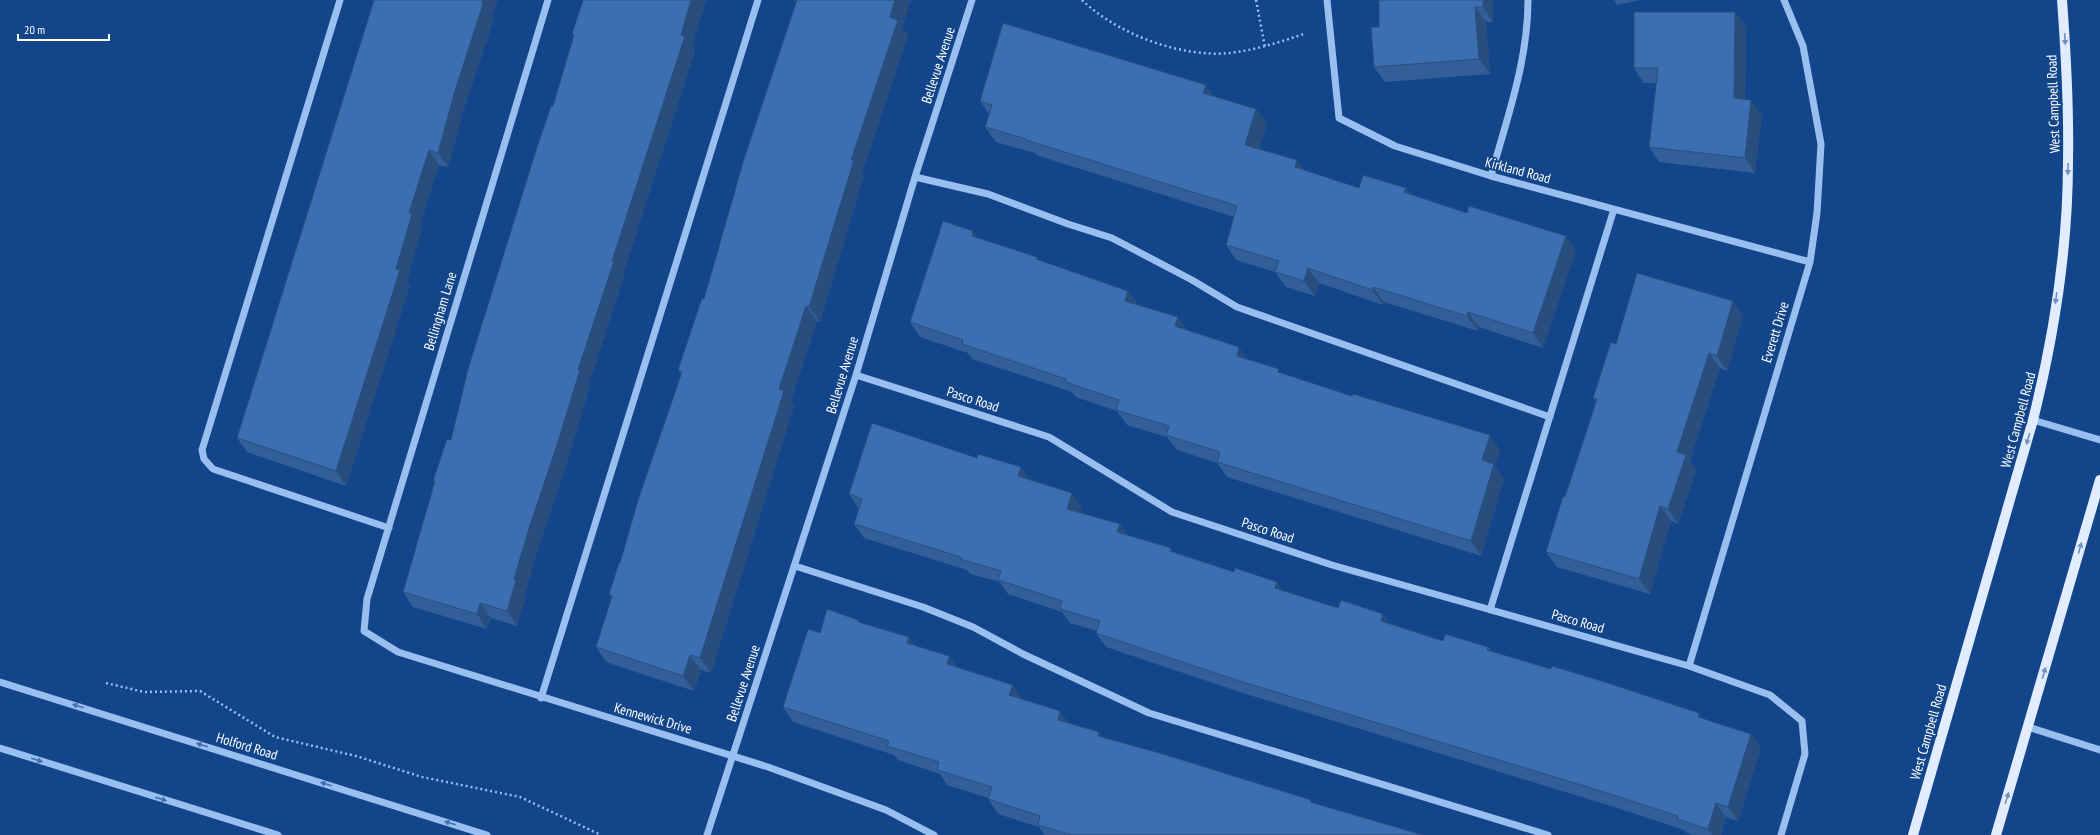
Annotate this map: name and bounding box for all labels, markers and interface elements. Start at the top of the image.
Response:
scale bar [18,16,109,42]
text: 20 m [24,22,45,37]
street label: Bellevue Avenue [917,24,959,106]
one-way arrow [2061,33,2068,45]
street label: West Campbell Road [2042,54,2064,154]
street label: Kirkland Road [1483,153,1553,187]
one-way arrow [2065,163,2071,176]
street label: Bellingham Lane [420,269,461,352]
one-way arrow [2053,292,2059,304]
street label: Everett Drive [1757,299,1793,365]
street label: Bellevue Avenue [822,334,862,416]
street label: West Campbell Road [1997,370,2039,470]
street label: Pasco Road [945,382,1001,416]
one-way arrow [2025,433,2031,445]
street label: Pasco Road [1240,513,1296,547]
one-way arrow [2077,542,2083,554]
street label: Pasco Road [1550,605,1606,637]
street label: Bellevue Avenue [722,642,764,724]
one-way arrow [2041,667,2047,679]
street label: West Campbell Road [1906,682,1950,782]
street label: Kennewick Drive [612,698,694,738]
one-way arrow [72,703,84,709]
street label: Holford Road [214,728,280,764]
one-way arrow [196,742,208,748]
one-way arrow [32,757,44,763]
one-way arrow [320,781,332,787]
one-way arrow [2004,791,2010,803]
one-way arrow [156,796,168,802]
one-way arrow [444,820,456,826]

